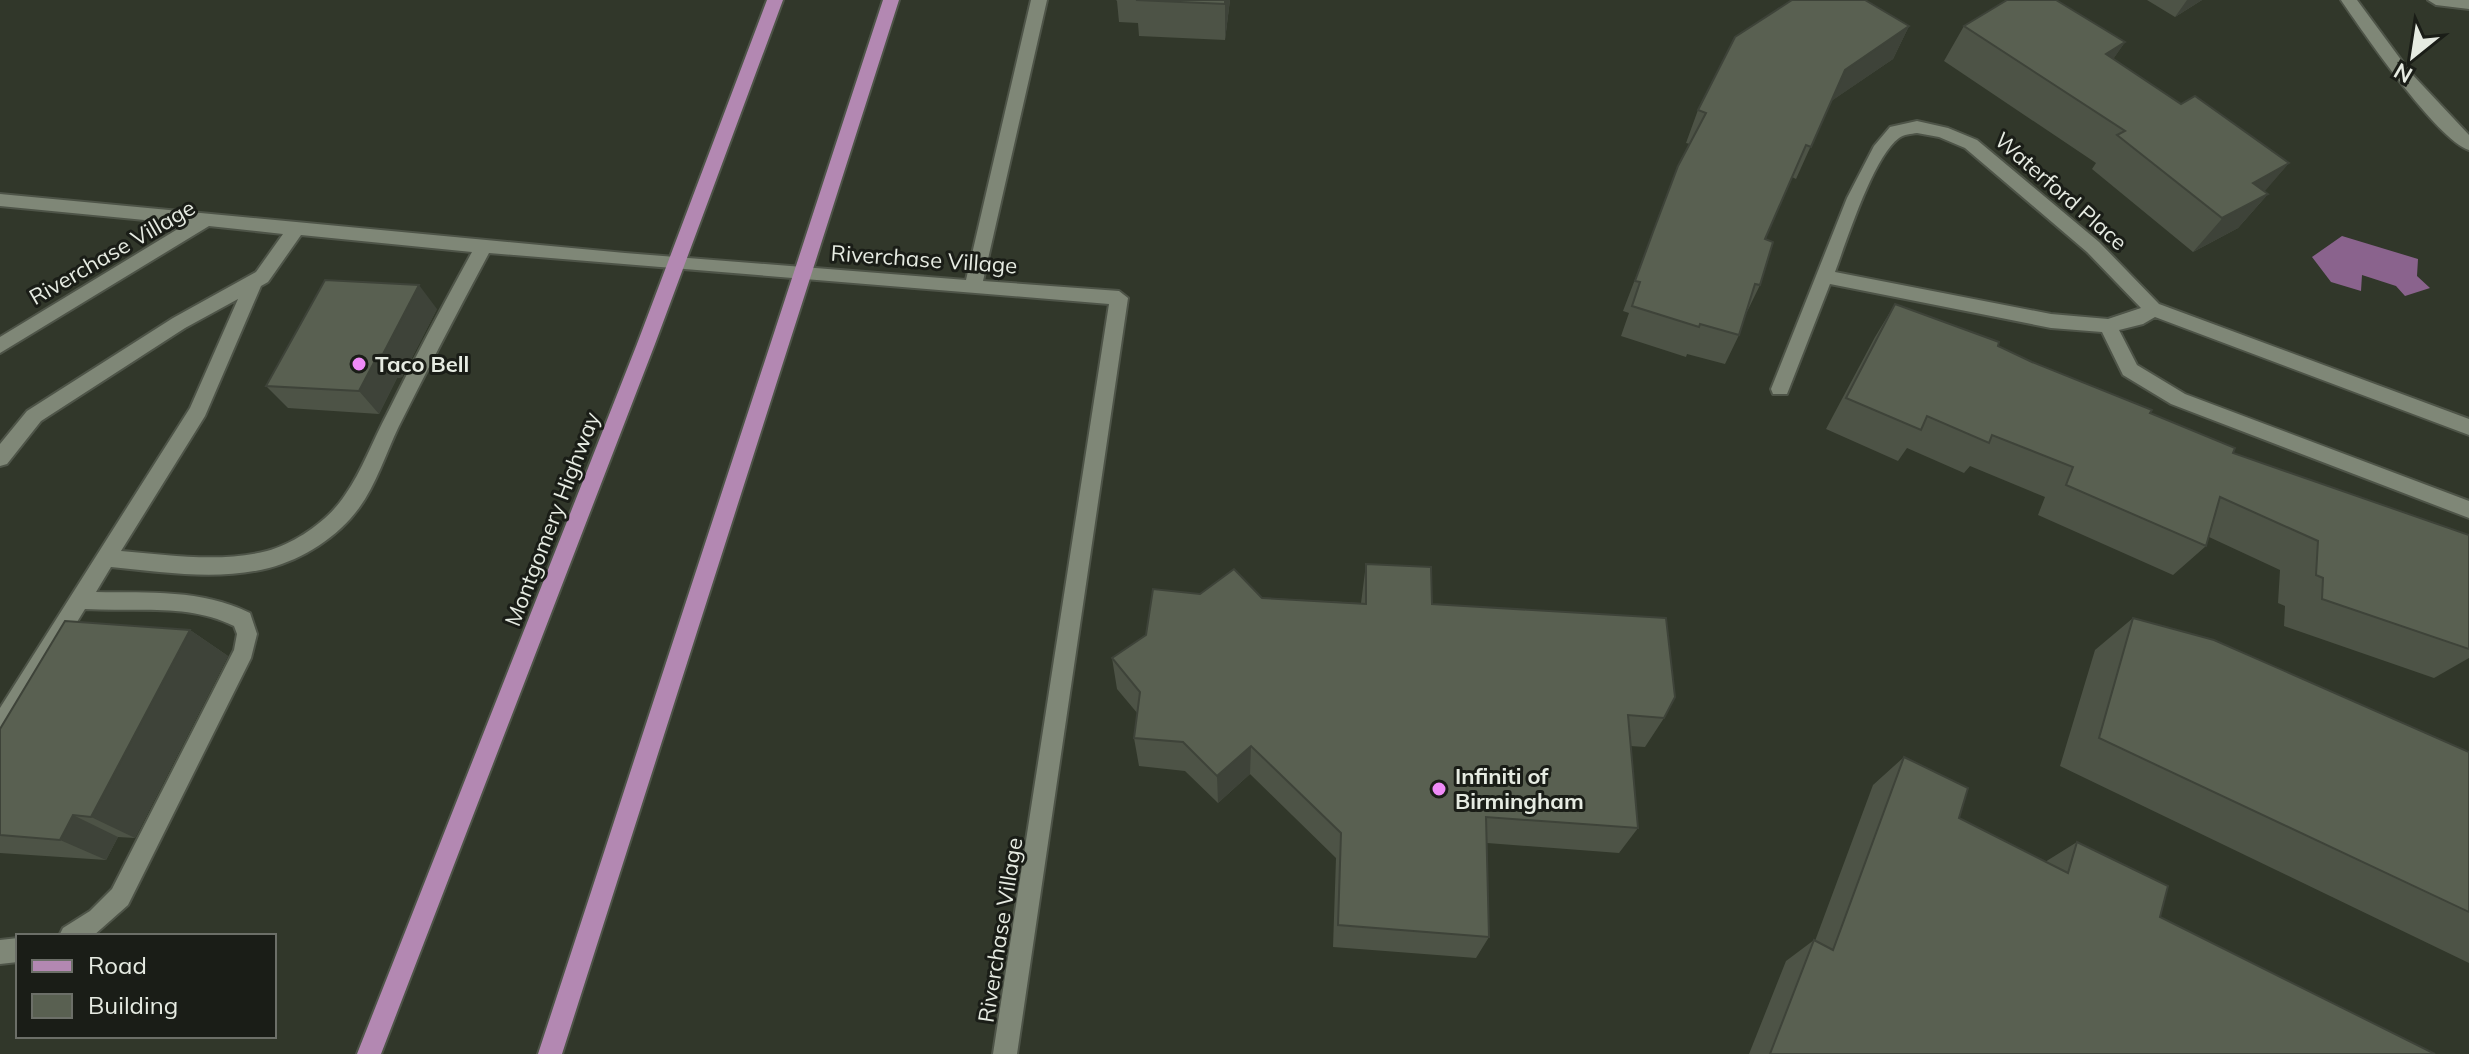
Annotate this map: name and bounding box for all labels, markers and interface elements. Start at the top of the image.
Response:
north arrow [2373,16,2453,96]
text: N [2389,57,2417,90]
street label: Waterford Place [1989,126,2133,256]
street label: Riverchase Village [24,193,200,311]
street label: Riverchase Village [830,239,1018,279]
place label: Taco Bell [375,350,469,378]
marker: Taco Bell [350,355,368,373]
street label: Montgomery Highway [498,408,606,630]
place label: Infiniti of Birmingham [1455,762,1584,815]
marker: Infiniti of Birmingham [1430,780,1448,798]
street label: Riverchase Village [972,836,1028,1024]
legend [16,934,276,1038]
text: Road [88,950,147,980]
text: Building [88,990,178,1020]

